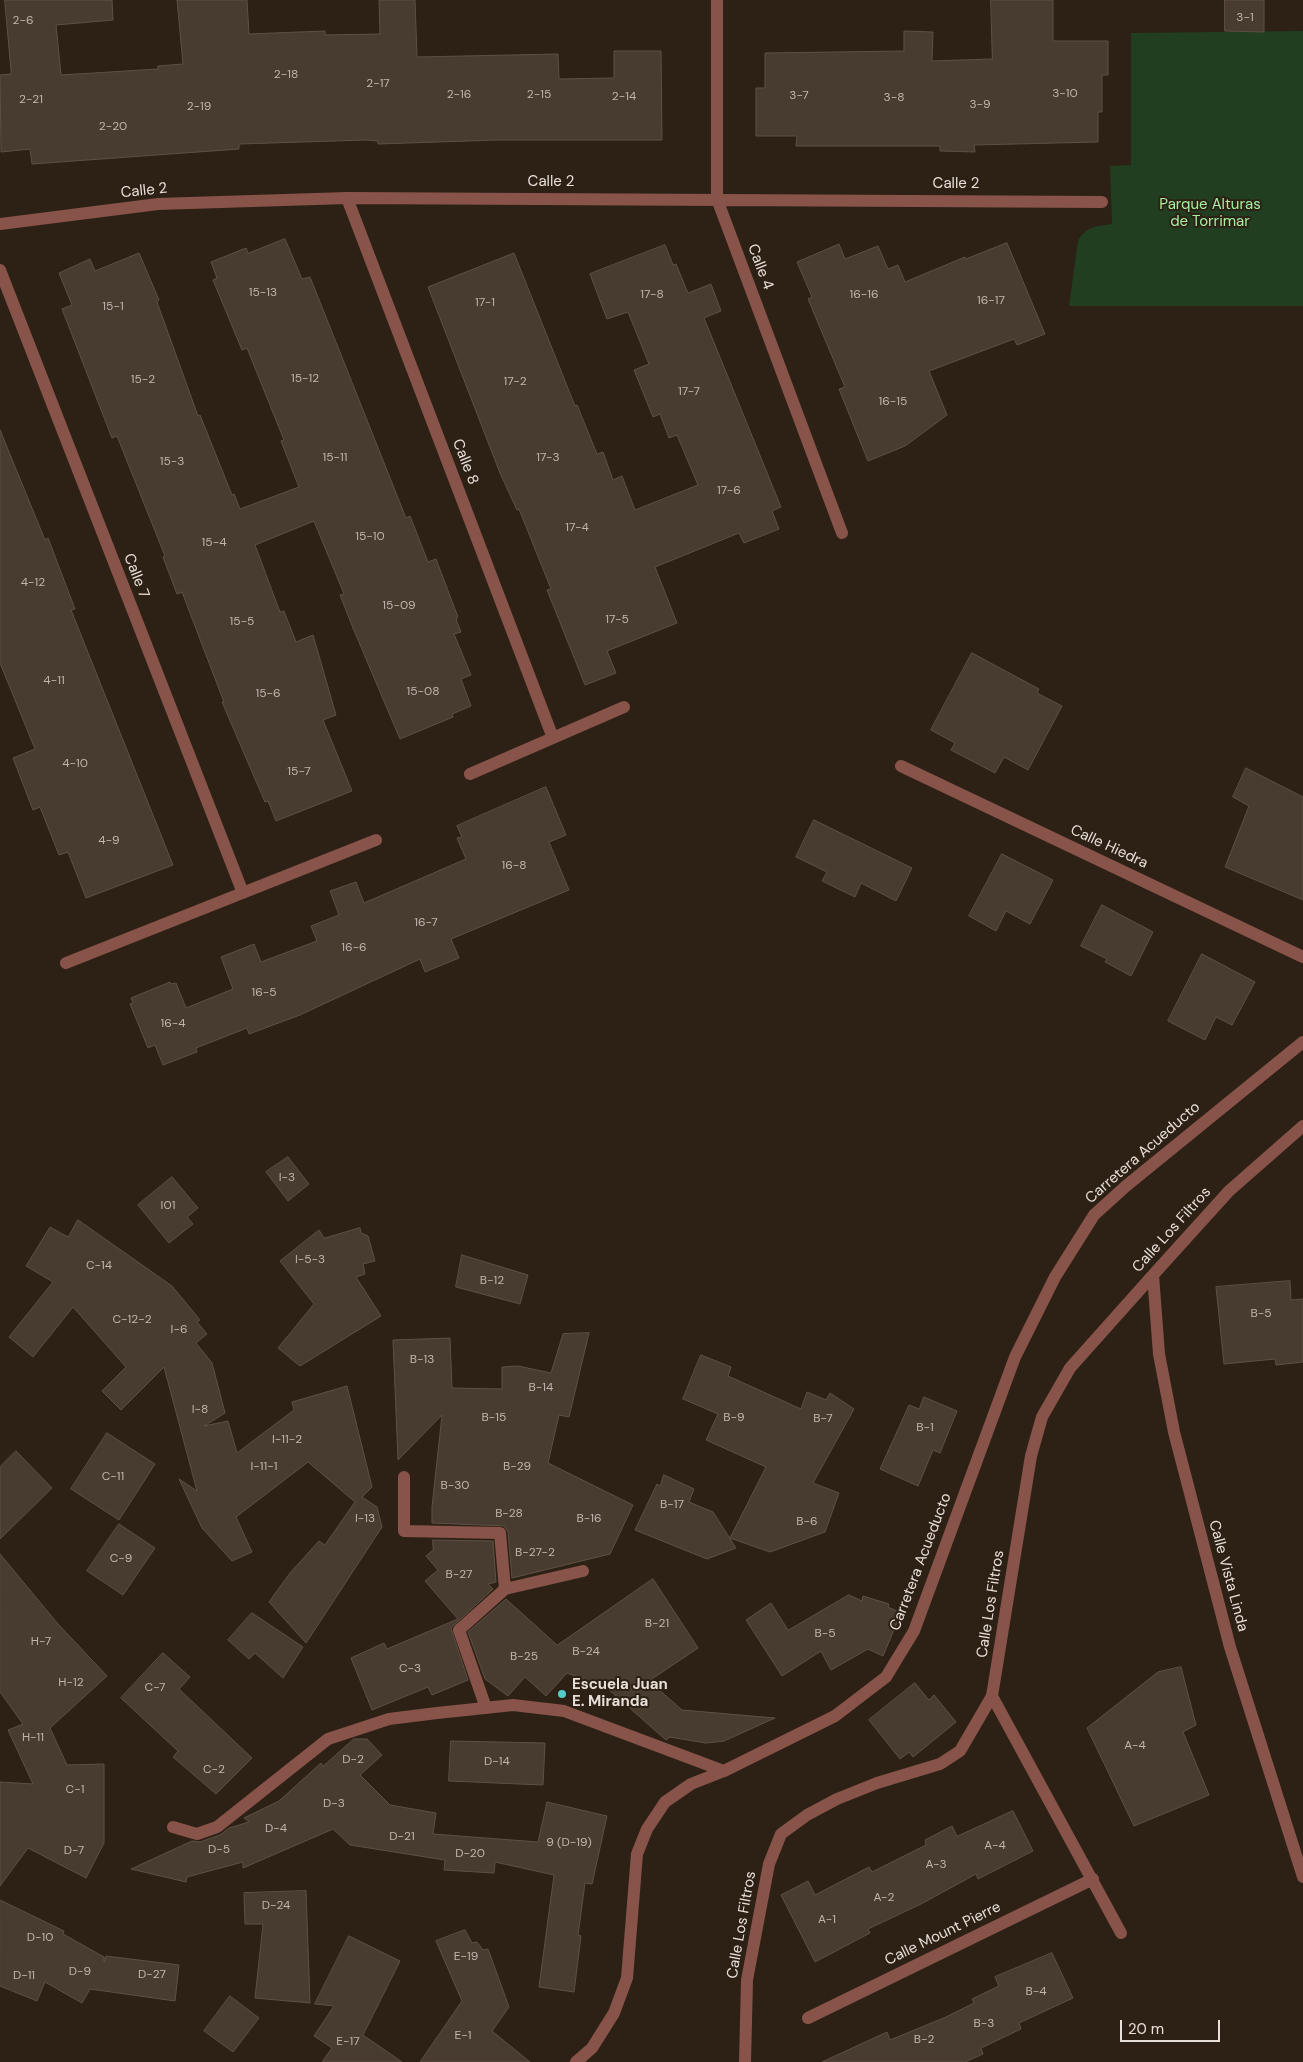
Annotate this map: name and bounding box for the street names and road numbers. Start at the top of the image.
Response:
street label: Calle 2 [528,173,574,191]
street label: Calle 2 [933,175,979,193]
street label: Calle 2 [120,180,168,202]
street label: Calle 4 [743,242,777,292]
street label: Calle 8 [448,437,482,487]
street label: Calle 7 [119,551,153,601]
street label: Calle Hiedra [1067,821,1151,873]
street label: Carretera Acueducto [1082,1098,1204,1208]
street label: Calle Los Filtros [1129,1184,1215,1276]
street label: Carretera Acueducto [886,1491,956,1633]
street label: Calle Vista Linda [1204,1518,1252,1634]
street label: Calle Los Filtros [974,1549,1008,1659]
street label: Calle Los Filtros [724,1870,760,1980]
street label: Calle Mount Pierre [882,1898,1004,1970]

